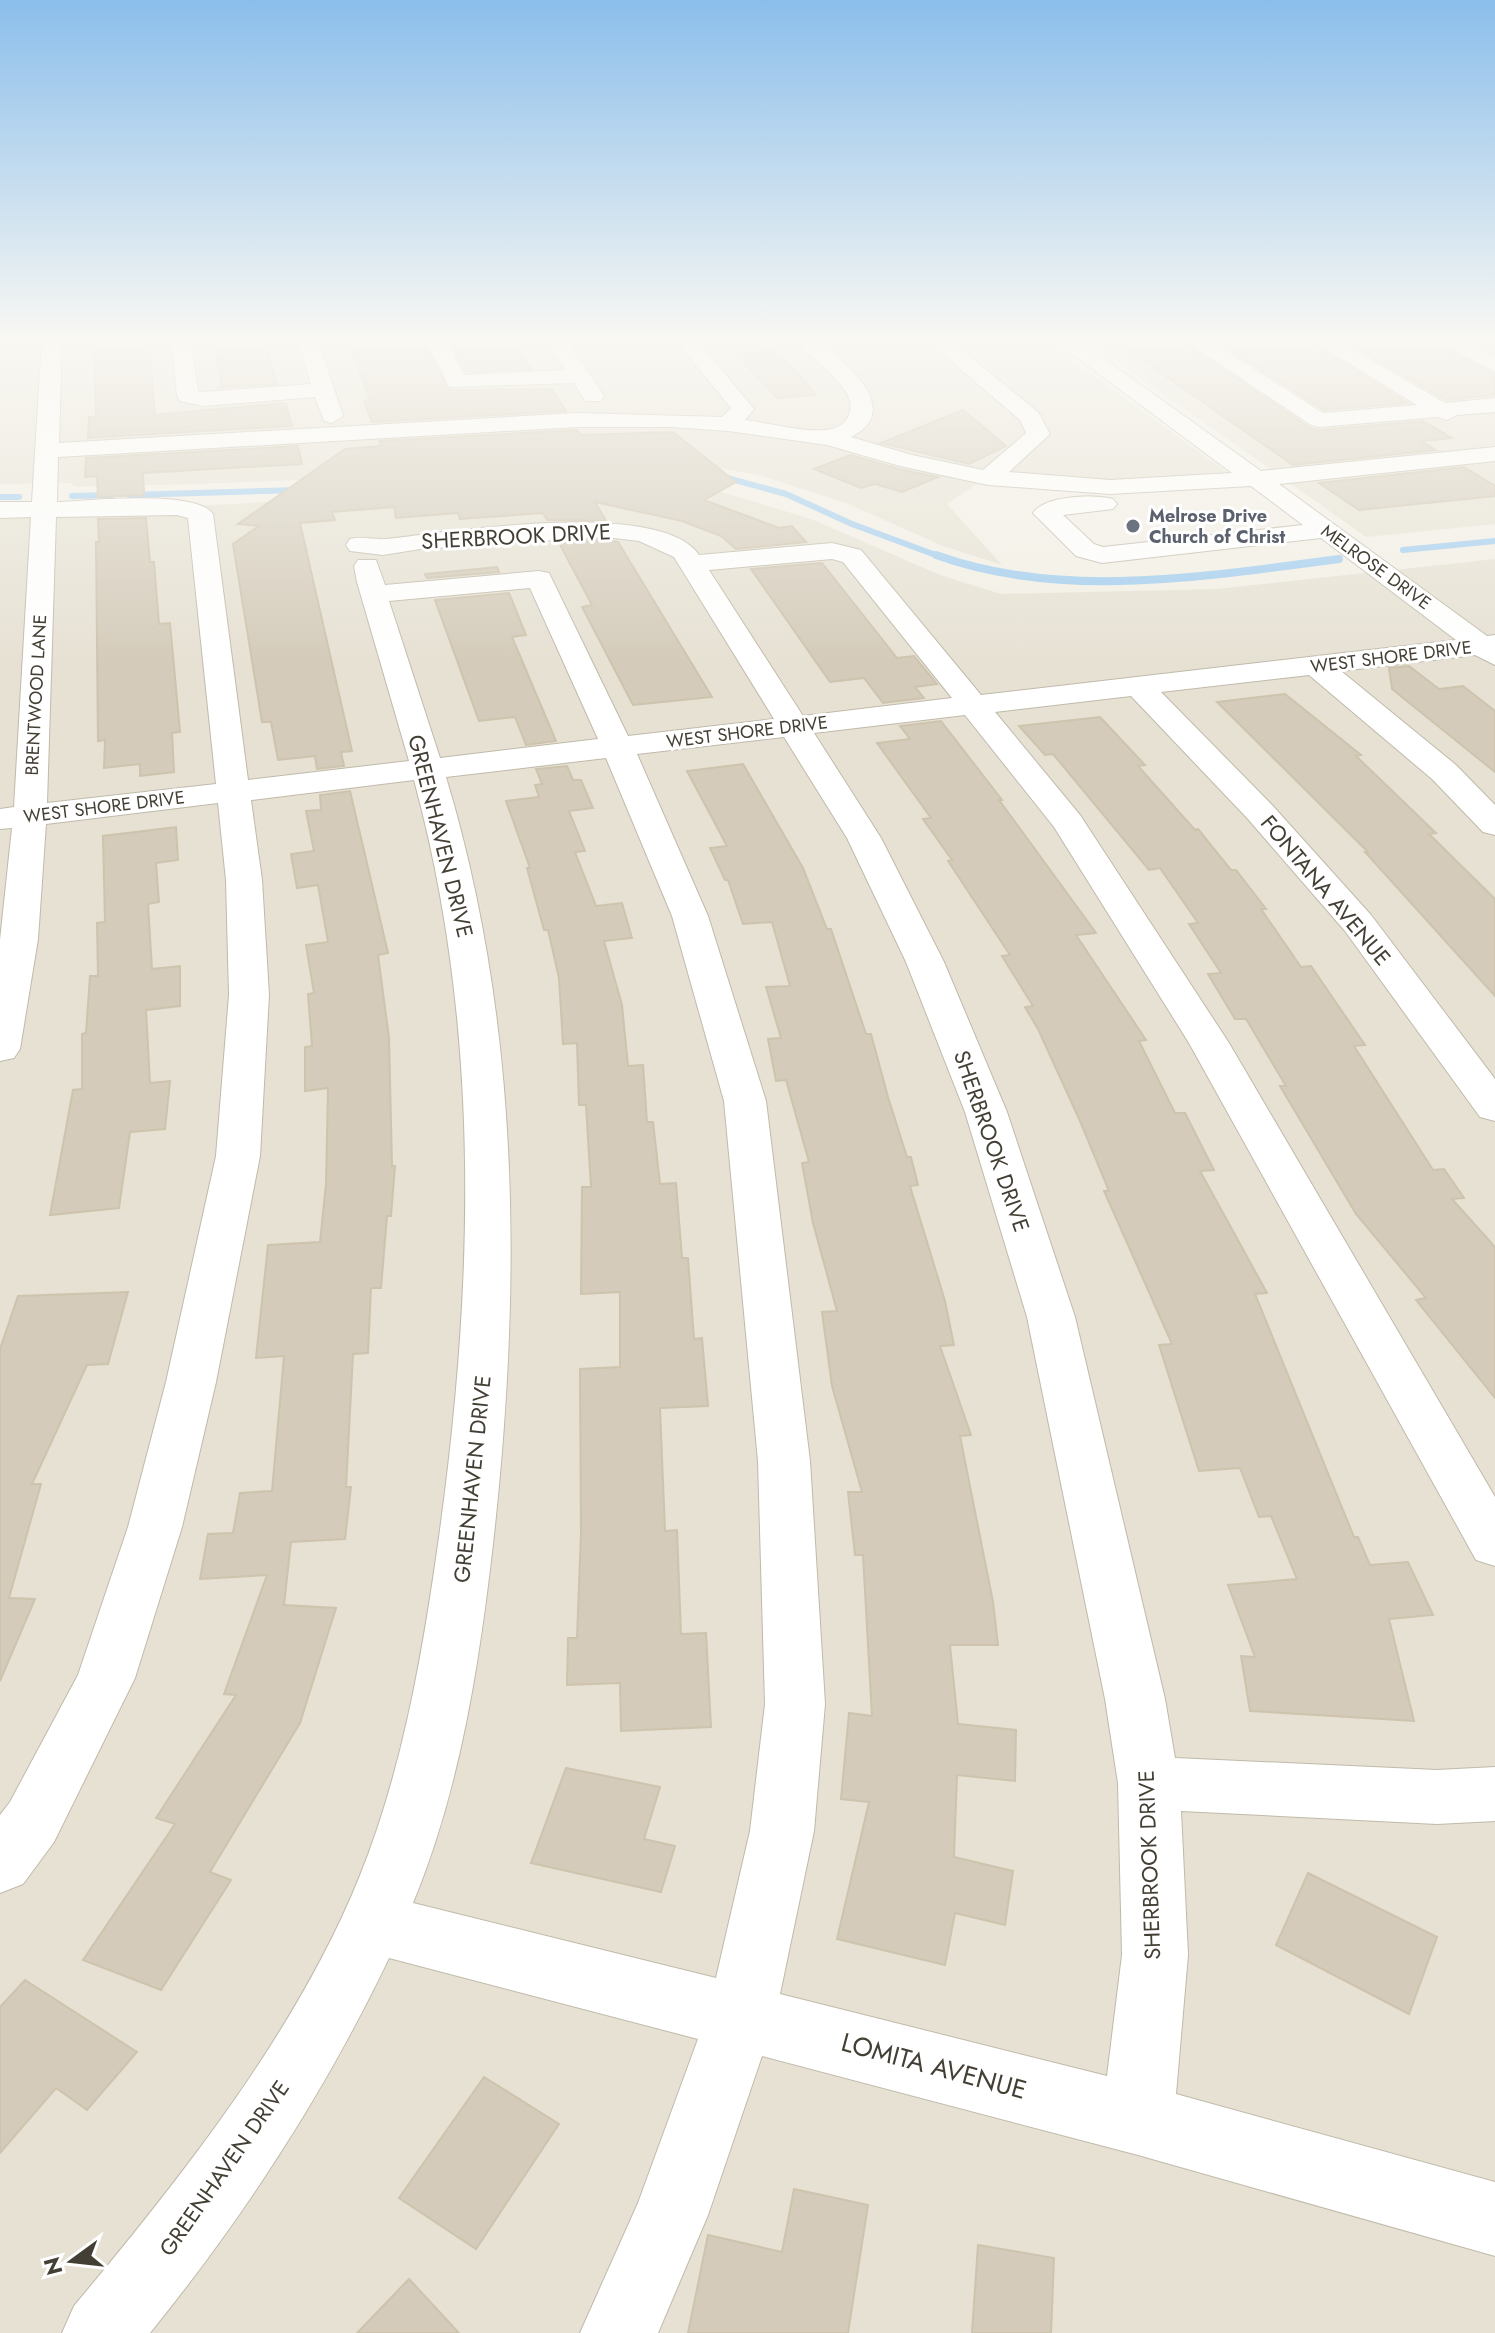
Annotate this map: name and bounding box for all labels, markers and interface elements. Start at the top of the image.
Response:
place label: Melrose Drive Church of Christ [1149,503,1286,550]
street label: SHERBROOK DRIVE [420,515,612,557]
marker: Melrose Drive Church of Christ [1124,517,1142,535]
street label: MELROSE DRIVE [1316,518,1436,616]
street label: BRENTWOOD LANE [19,614,53,776]
street label: WEST SHORE DRIVE [1309,634,1473,680]
street label: WEST SHORE DRIVE [665,709,829,755]
street label: GREENHAVEN DRIVE [400,731,482,941]
street label: WEST SHORE DRIVE [22,784,186,830]
street label: FONTANA AVENUE [1253,808,1399,972]
street label: SHERBROOK DRIVE [946,1046,1038,1236]
street label: GREENHAVEN DRIVE [445,1374,499,1584]
street label: SHERBROOK DRIVE [1130,1770,1168,1960]
street label: LOMITA AVENUE [837,2023,1031,2109]
street label: GREENHAVEN DRIVE [151,2074,297,2262]
north arrow [32,2221,112,2301]
text: N [35,2254,70,2279]

